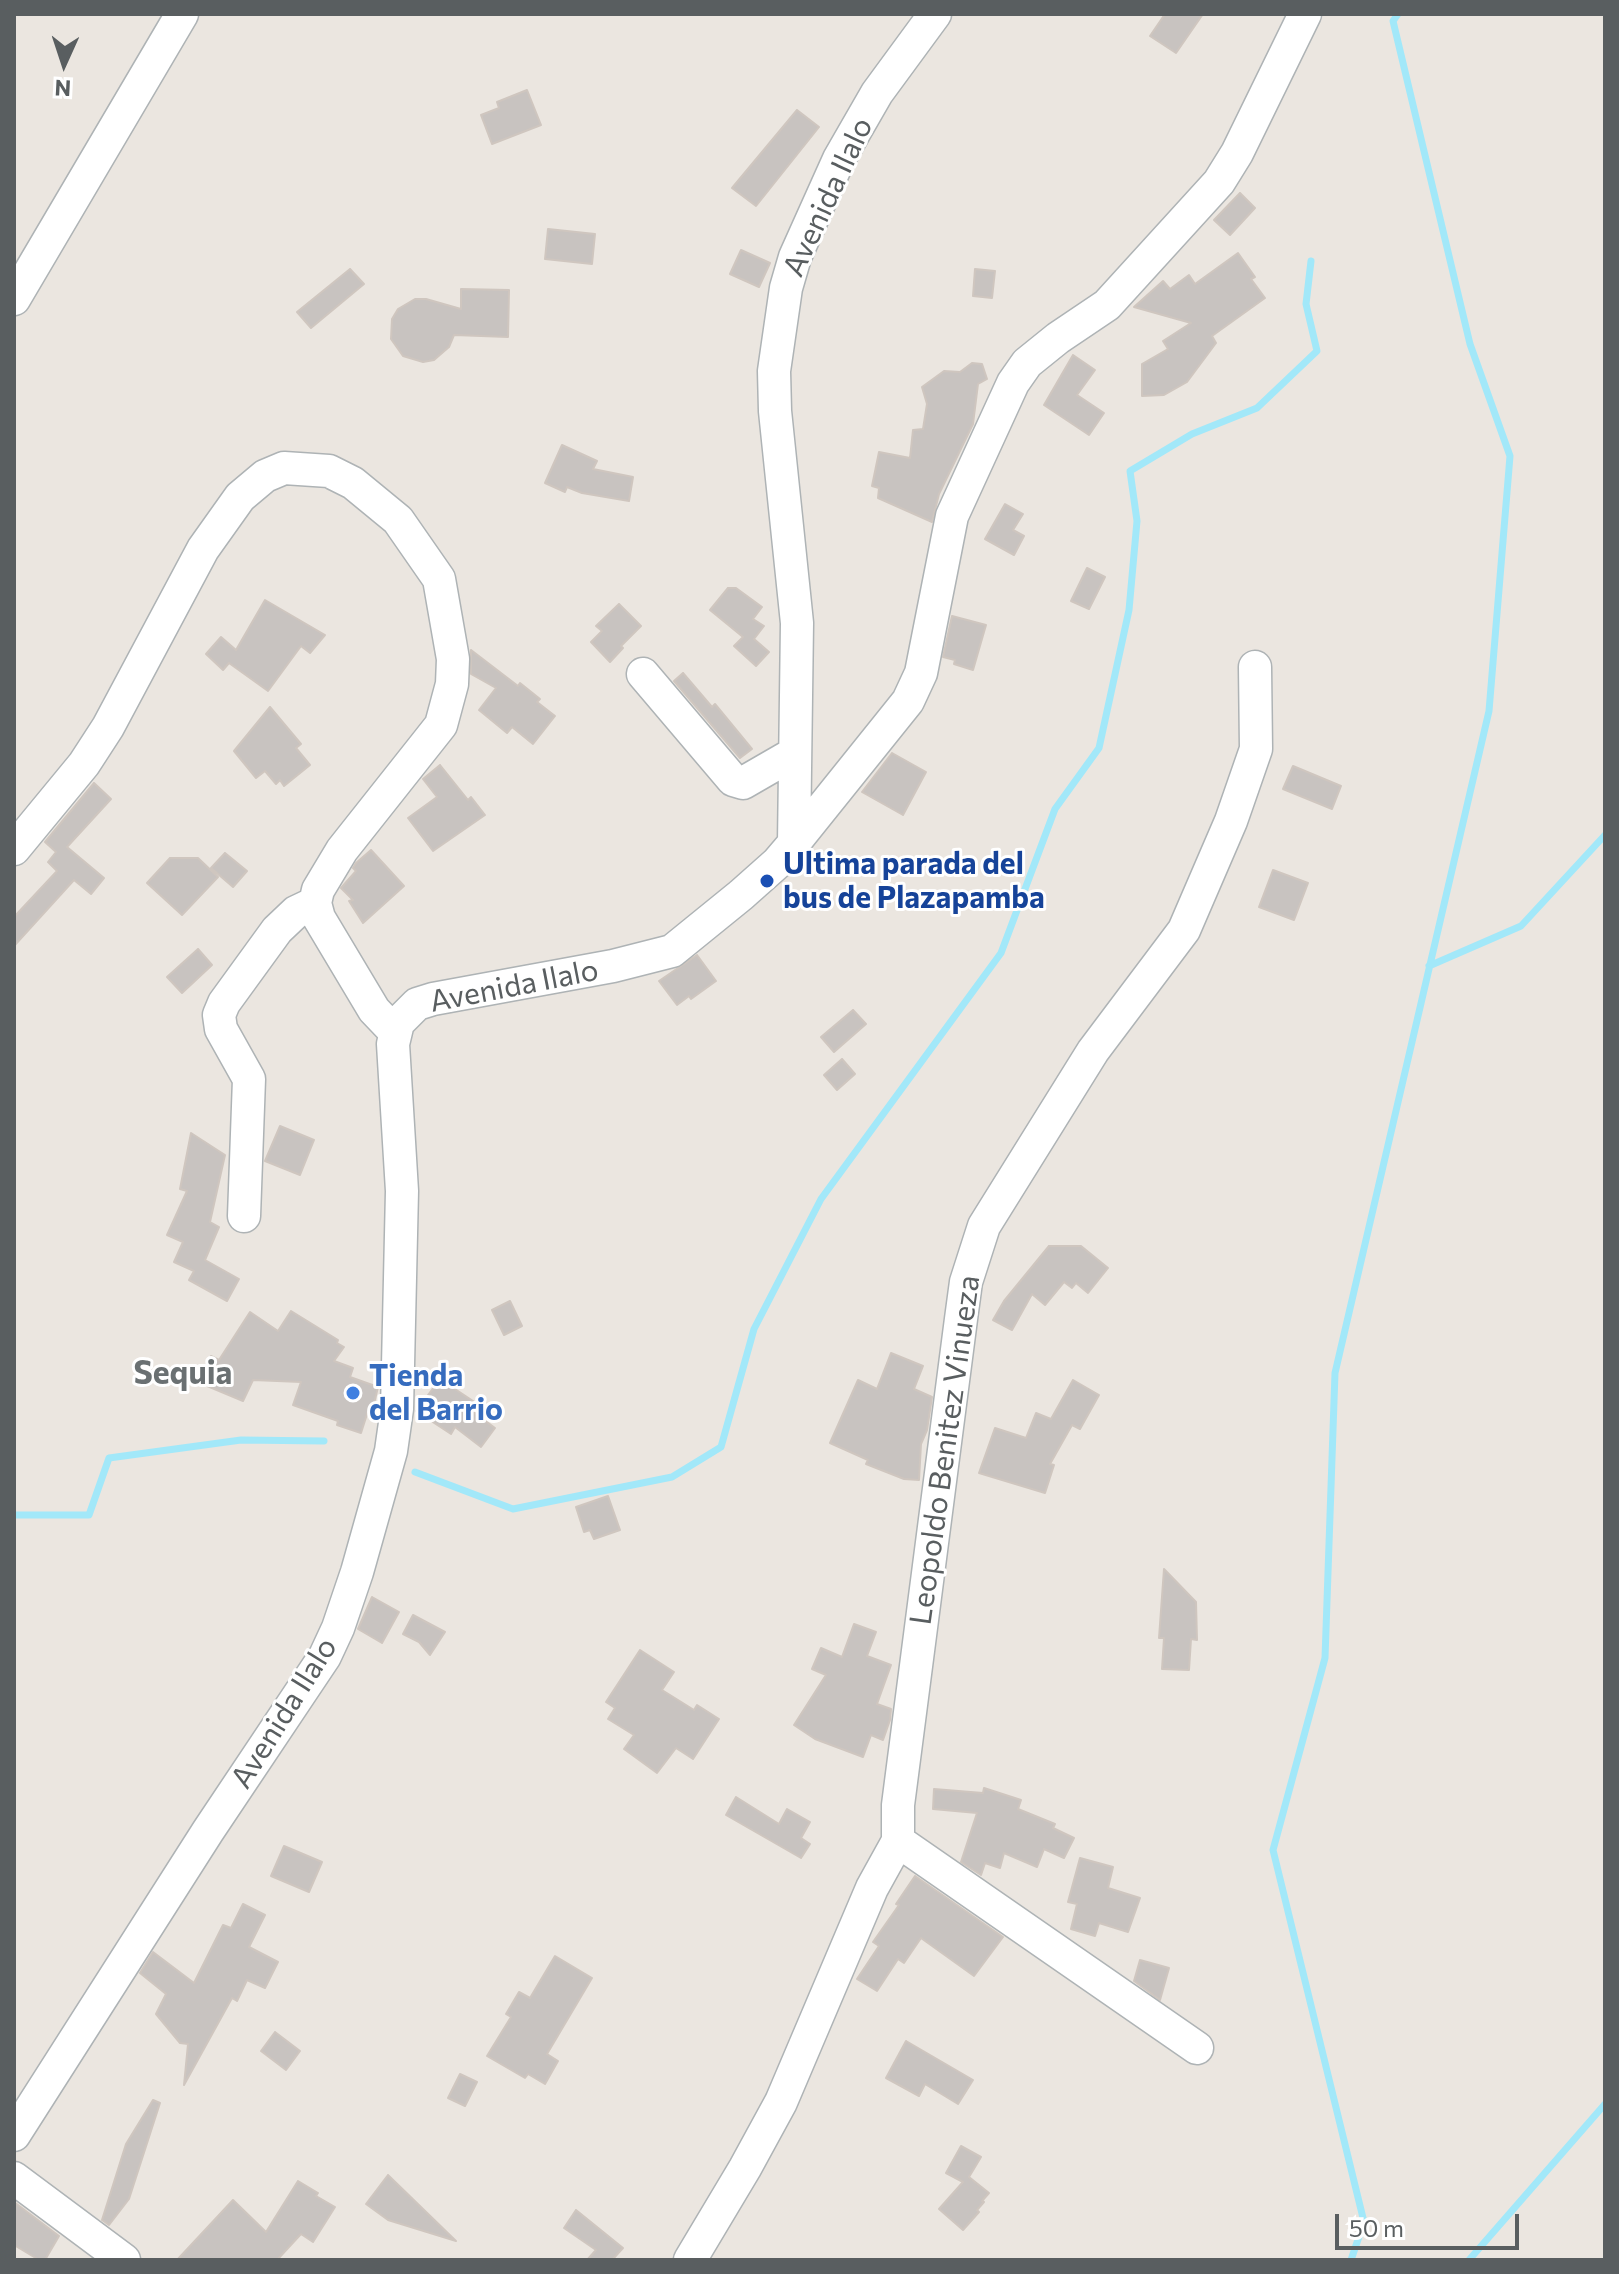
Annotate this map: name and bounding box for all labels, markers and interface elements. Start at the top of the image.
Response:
north arrow [24,24,104,104]
text: N [54,75,72,102]
street label: Avenida Ilalo [776,112,880,282]
place label: Ultima parada del bus de Plazapamba [783,846,1045,916]
marker: Ultima parada del bus de Plazapamba [758,872,776,890]
street label: Avenida Ilalo [427,952,601,1020]
street label: Leopoldo Benitez Vinueza [903,1273,987,1627]
district label: Sequia [134,1354,232,1392]
place label: Tienda del Barrio [369,1358,503,1428]
marker: Tienda del Barrio [344,1384,362,1402]
street label: Avenida Ilalo [223,1631,345,1795]
scale bar [1339,2198,1523,2248]
text: 50 m [1349,2213,1404,2242]

